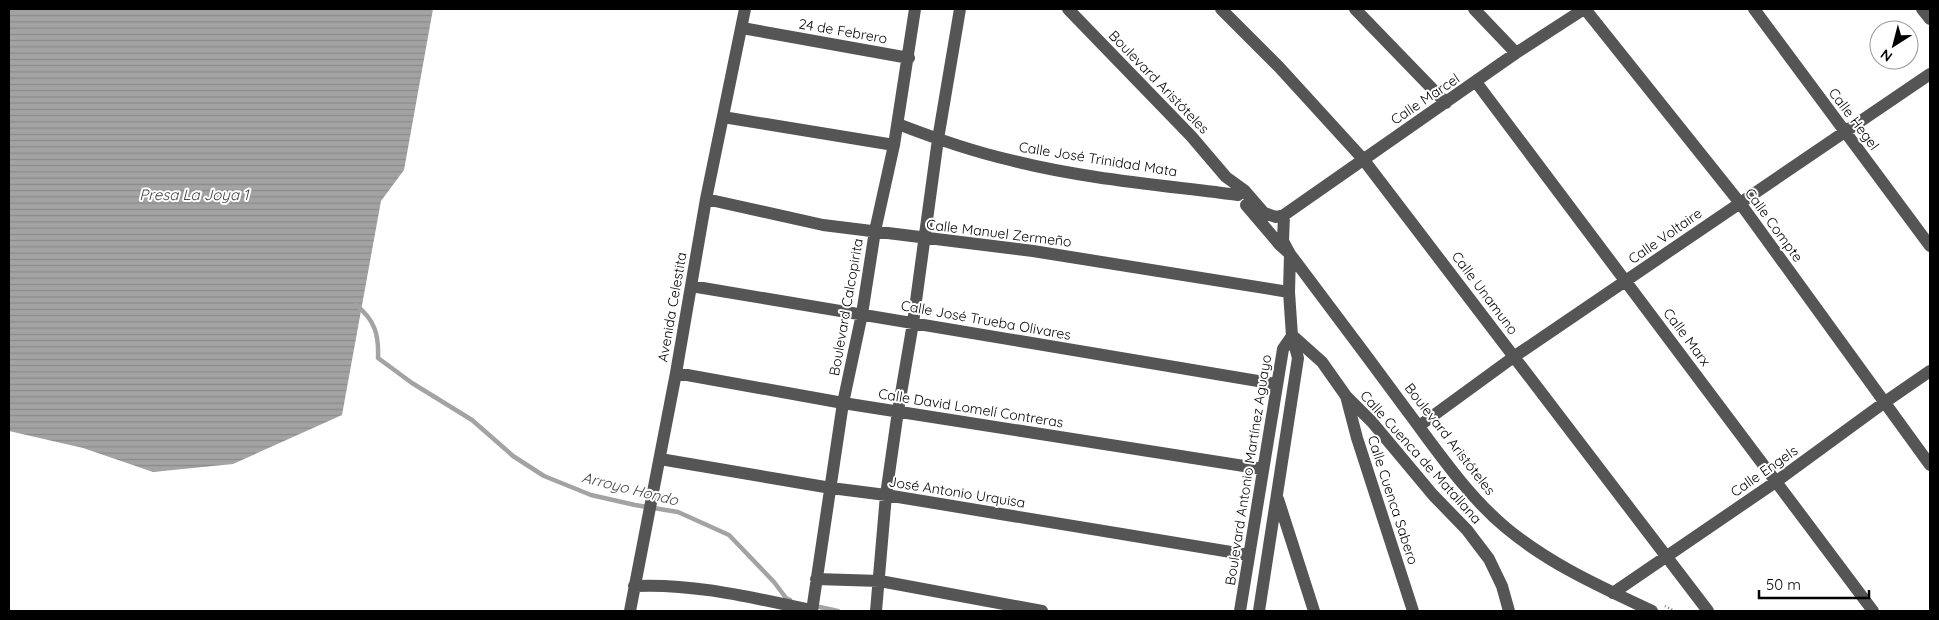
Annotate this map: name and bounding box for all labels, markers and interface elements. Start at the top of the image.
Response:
street label: 24 de Febrero [797,14,889,48]
north arrow [1869,20,1919,70]
street label: Boulevard Aristóteles [1105,26,1213,138]
text: N [1877,45,1896,66]
street label: Calle Marcel [1387,69,1463,129]
street label: Calle Hegel [1825,84,1883,154]
street label: Calle José Trinidad Mata [1018,138,1178,180]
street label: Calle Compte [1741,184,1807,266]
water label: Presa La Joya 1 [139,185,250,204]
street label: Calle Voltaire [1625,204,1705,268]
street label: Calle Manuel Zermeño [925,215,1073,251]
street label: Boulevard Calcopirita [825,237,867,377]
street label: Calle Unamuno [1448,248,1522,338]
street label: Avenida Celestita [653,251,691,363]
street label: Calle José Trueba Olivares [900,296,1072,344]
street label: Calle Marx [1659,304,1715,370]
street label: Boulevard Antonio Martínez Aguayo [1221,353,1275,587]
street label: Boulevard Aristóteles [1401,379,1499,499]
street label: Calle David Lomelí Contreras [877,384,1065,432]
street label: Calle Cuenca de Matallana [1356,387,1486,527]
street label: Calle Cuenca Sabero [1364,433,1422,567]
street label: Calle Engels [1727,441,1801,501]
water label: Arroyo Hondo [580,467,681,510]
street label: José Antonio Urquisa [887,472,1027,512]
scale bar [1759,568,1869,600]
text: 50 m [1766,575,1801,594]

